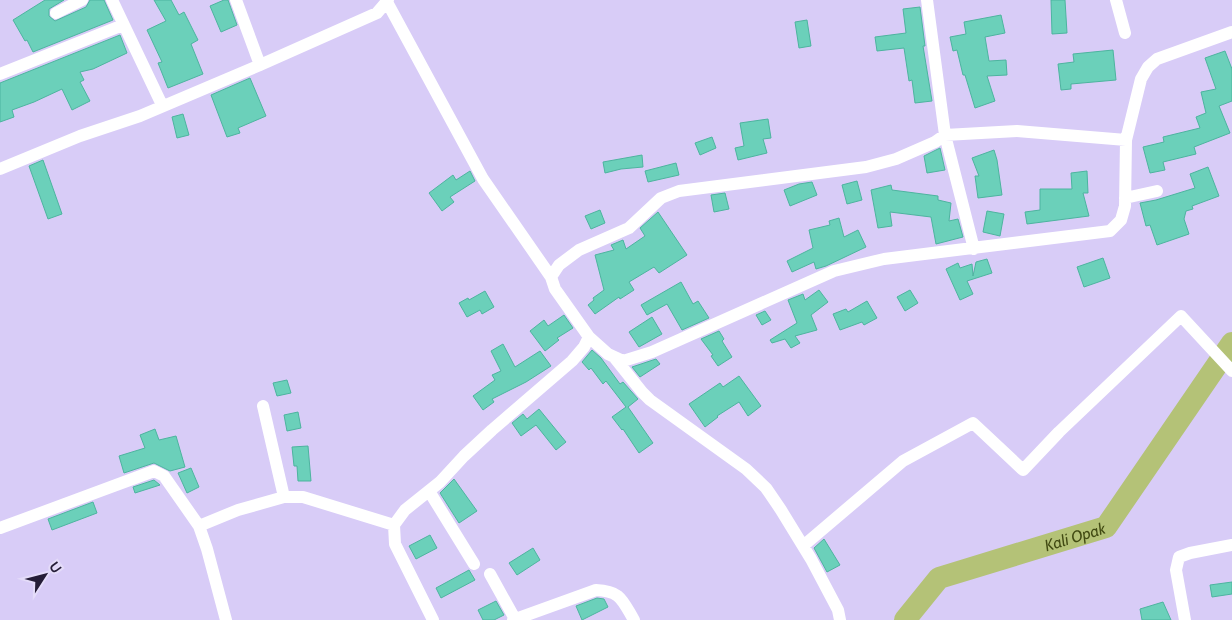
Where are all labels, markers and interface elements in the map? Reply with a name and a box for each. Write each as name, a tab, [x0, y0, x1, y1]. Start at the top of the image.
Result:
water label: Kali Opak	[1042, 518, 1109, 555]
north arrow	[20, 550, 70, 600]
text: U	[45, 558, 66, 577]

